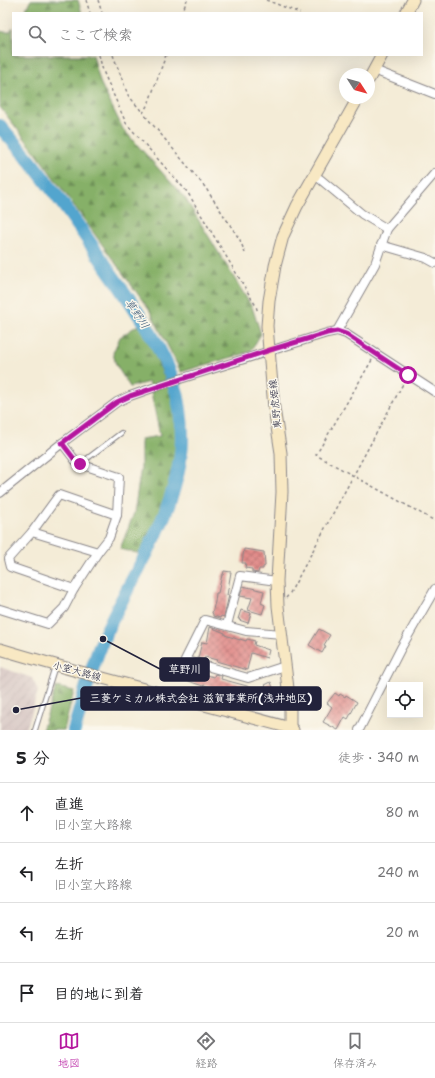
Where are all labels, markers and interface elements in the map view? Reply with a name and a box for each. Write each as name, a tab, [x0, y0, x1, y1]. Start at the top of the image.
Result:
search box	[12, 12, 423, 56]
icon: search	[26, 23, 48, 45]
text: ここで検索	[58, 25, 133, 45]
north arrow	[339, 68, 375, 104]
water label: 草野川	[122, 296, 152, 332]
route start	[399, 366, 417, 384]
street label: 東野虎姫線	[266, 378, 284, 430]
route end	[71, 455, 89, 473]
street label: 小室大路線	[51, 658, 103, 684]
callout: 草野川	[160, 658, 209, 681]
text: 草野川	[169, 662, 202, 677]
map controls	[387, 682, 423, 718]
button: locate	[387, 682, 423, 718]
callout: 三菱ケミカル株式会社 滋賀事業所(浅井地区)	[81, 687, 321, 710]
text: 三菱ケミカル株式会社 滋賀事業所(浅井地区)	[89, 691, 313, 706]
text: 5 分	[16, 747, 49, 769]
text: 徒歩 · 340 m	[338, 749, 419, 766]
text: 直進	[54, 794, 84, 814]
icon: ahead	[16, 802, 38, 824]
text: 80 m	[385, 804, 419, 821]
text: 旧小室大路線	[54, 816, 132, 833]
text: 左折	[54, 854, 84, 874]
icon: left	[16, 862, 38, 884]
text: 240 m	[377, 864, 419, 881]
text: 旧小室大路線	[54, 876, 132, 893]
icon: left	[16, 922, 38, 944]
text: 左折	[54, 924, 84, 944]
text: 20 m	[386, 924, 419, 941]
icon: arrive	[16, 982, 38, 1004]
text: 目的地に到着	[54, 984, 144, 1004]
tab: 地図	[58, 1030, 80, 1071]
tab: 経路	[195, 1030, 217, 1071]
tab: 保存済み	[333, 1030, 377, 1071]

